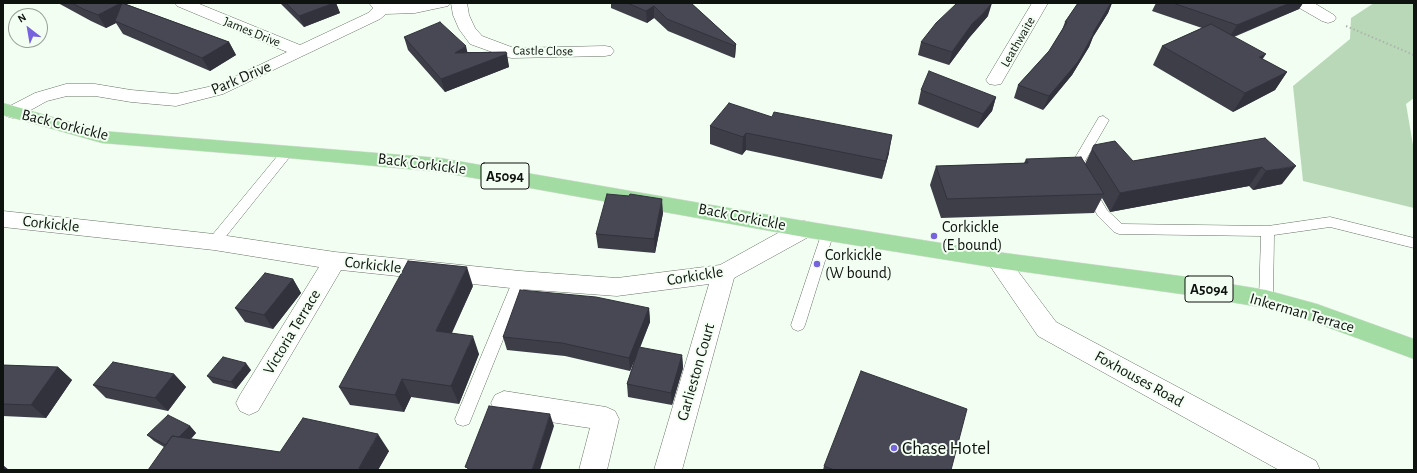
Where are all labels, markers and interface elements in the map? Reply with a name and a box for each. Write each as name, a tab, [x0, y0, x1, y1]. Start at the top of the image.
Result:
north arrow	[8, 8, 48, 48]
text: N	[16, 11, 28, 25]
street label: James Drive	[221, 14, 283, 50]
street label: Leathwaite	[997, 14, 1039, 70]
street label: Castle Close	[513, 43, 573, 59]
street label: Park Drive	[208, 57, 274, 99]
street label: Back Corkickle	[20, 105, 110, 145]
street label: Back Corkickle	[377, 149, 467, 179]
road number: A5094	[481, 163, 529, 189]
street label: Back Corkickle	[697, 199, 787, 235]
street label: Corkickle	[22, 211, 80, 237]
place label: Corkickle (E bound)	[942, 217, 1002, 255]
marker: Corkickle (E bound)	[929, 231, 939, 241]
place label: Corkickle (W bound)	[825, 245, 892, 283]
street label: Corkickle	[344, 252, 402, 278]
marker: Corkickle (W bound)	[812, 259, 822, 269]
street label: Corkickle	[665, 262, 725, 290]
road number: A5094	[1185, 276, 1233, 302]
street label: Victoria Terrace	[259, 286, 325, 378]
street label: Inkerman Terrace	[1247, 289, 1357, 337]
street label: Garlieston Court	[673, 321, 719, 423]
street label: Foxhouses Road	[1091, 347, 1187, 411]
place label: Chase Hotel	[902, 437, 991, 459]
marker: Chase Hotel	[889, 443, 899, 453]

